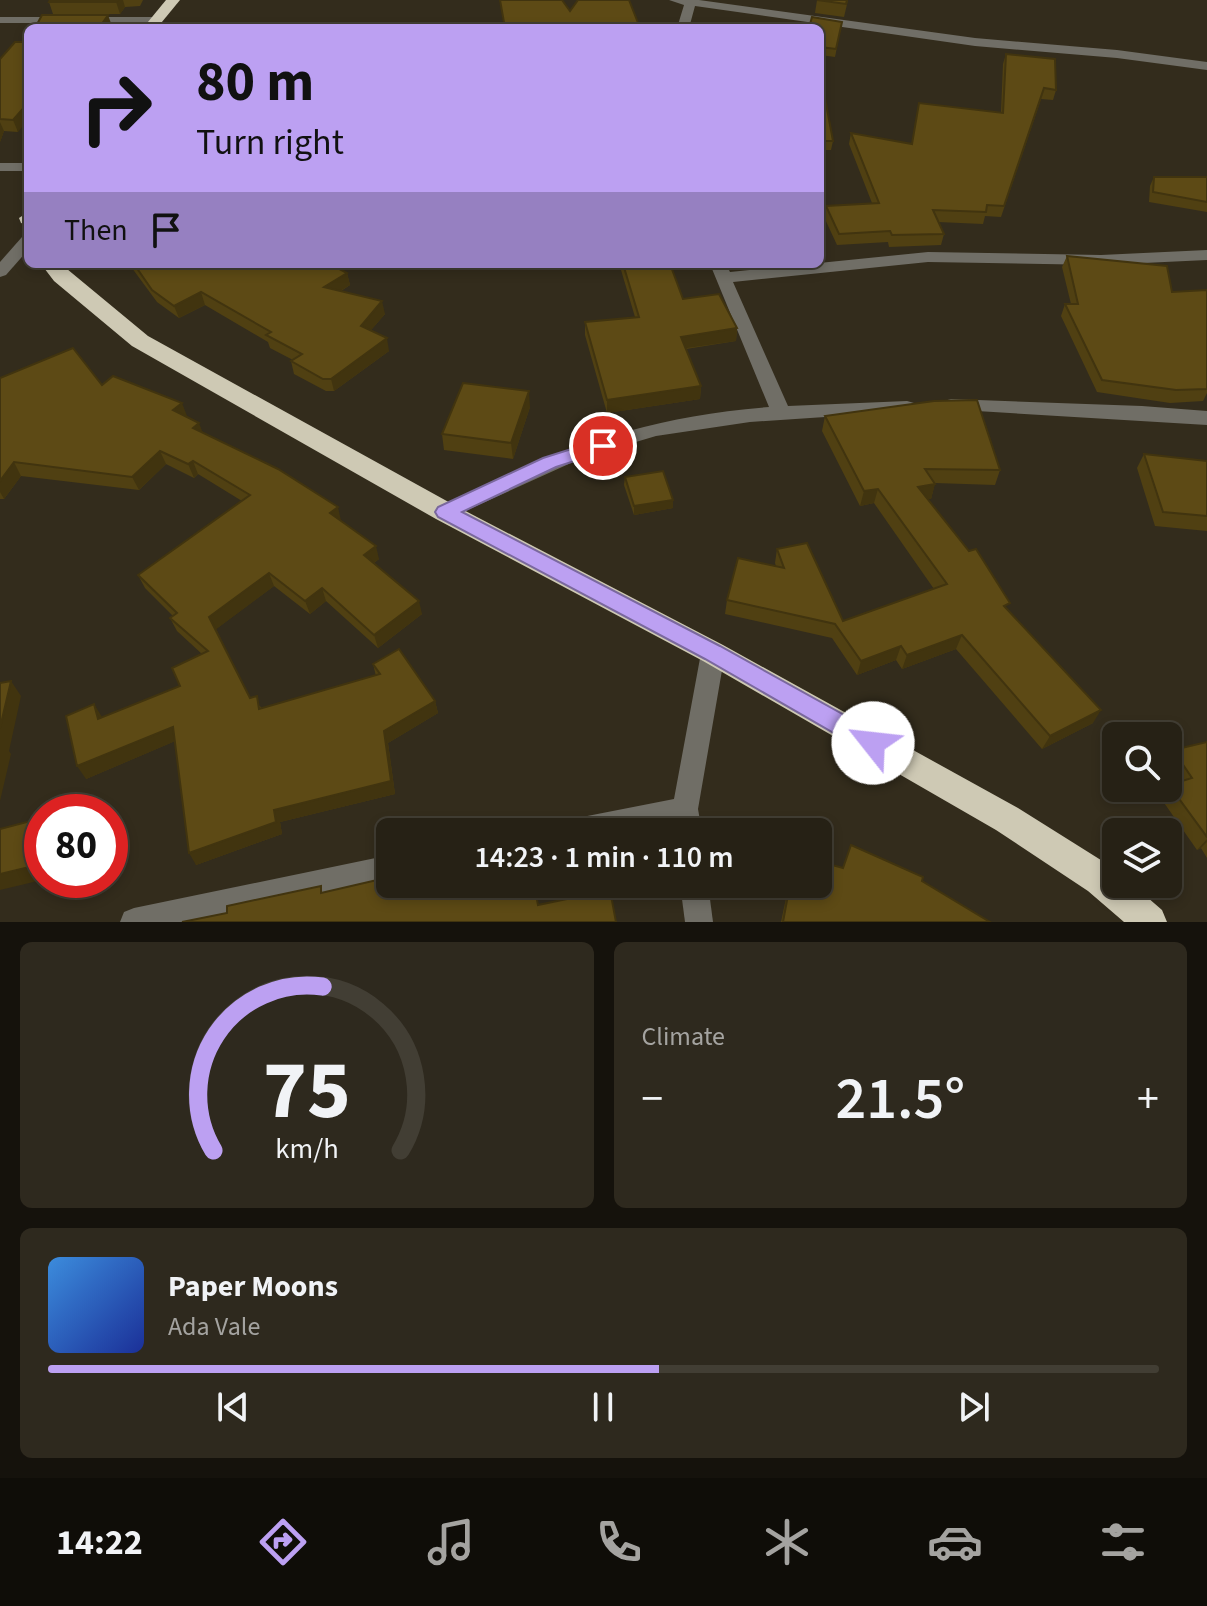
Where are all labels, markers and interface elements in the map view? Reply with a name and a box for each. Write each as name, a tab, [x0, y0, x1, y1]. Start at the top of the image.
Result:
text: 80 m	[196, 43, 314, 122]
icon: right	[64, 56, 168, 160]
text: Turn right	[196, 117, 344, 168]
icon: arrive	[144, 208, 188, 252]
text: Then	[64, 209, 128, 252]
pin	[569, 412, 637, 480]
icon: arrive	[581, 424, 625, 468]
position arrow	[831, 701, 915, 785]
map controls	[1102, 722, 1182, 898]
button: search	[1102, 722, 1182, 802]
speed limit sign: 80	[24, 794, 128, 898]
button: layers	[1102, 818, 1182, 898]
text: 14:23 · 1 min · 110 m	[474, 836, 734, 879]
text: Climate	[642, 1018, 725, 1055]
text: 75	[263, 1032, 351, 1150]
text: 21.5°	[835, 1057, 965, 1142]
text: −	[642, 1068, 663, 1131]
text: +	[1137, 1068, 1159, 1131]
text: km/h	[275, 1129, 338, 1169]
text: Paper Moons	[168, 1265, 338, 1308]
text: Ada Vale	[168, 1308, 260, 1345]
icon: previous	[211, 1385, 255, 1429]
icon: pause	[581, 1385, 625, 1429]
icon: next	[952, 1385, 996, 1429]
icon: directions	[255, 1514, 311, 1570]
icon: music	[423, 1514, 479, 1570]
icon: phone	[591, 1514, 647, 1570]
icon: climate	[759, 1514, 815, 1570]
icon: car	[927, 1514, 983, 1570]
icon: filters	[1095, 1514, 1151, 1570]
text: 14:22	[56, 1517, 143, 1568]

